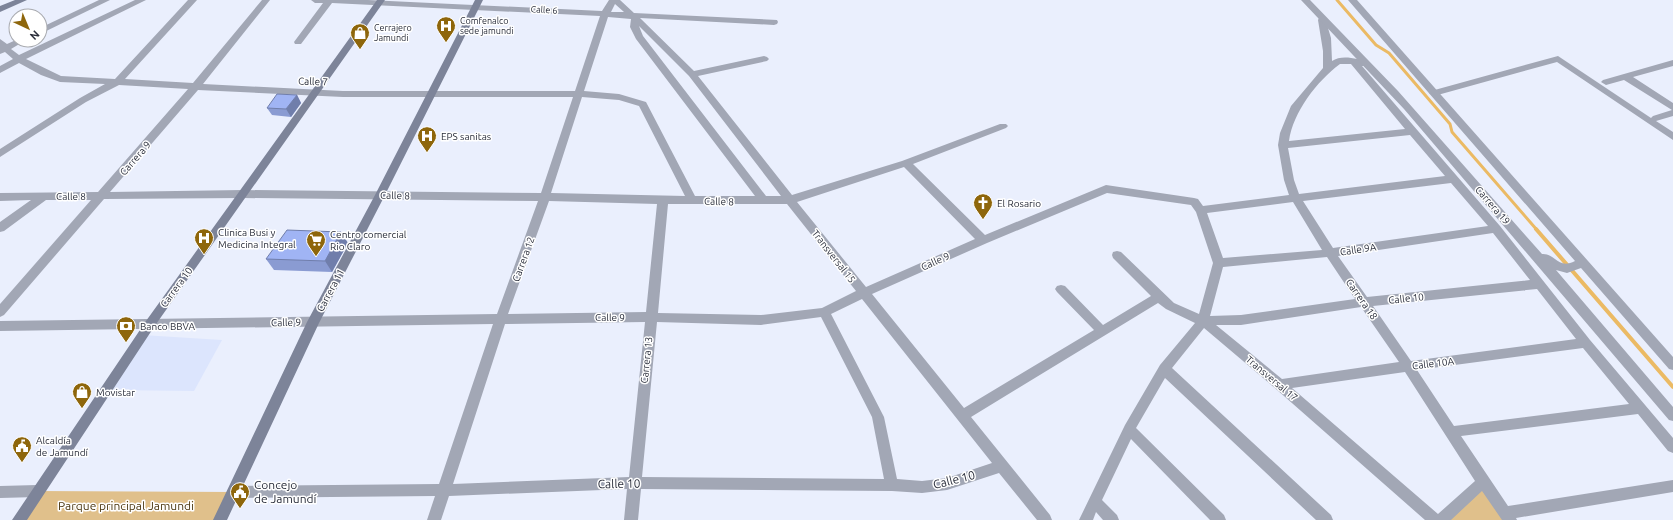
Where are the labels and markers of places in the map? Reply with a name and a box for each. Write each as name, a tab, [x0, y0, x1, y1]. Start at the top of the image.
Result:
hospital icon: Comfenalco sede jamundi	[435, 15, 457, 43]
place label: Comfenalco sede jamundi	[460, 16, 513, 36]
shop icon: Cerrajero Jamundi	[349, 22, 371, 50]
place label: Cerrajero Jamundi	[374, 23, 412, 43]
hospital icon: EPS sanitas	[416, 125, 438, 153]
place label: EPS sanitas	[441, 131, 491, 142]
church icon: El Rosario	[972, 192, 994, 220]
place label: El Rosario	[997, 198, 1041, 209]
hospital icon: Clinica Busi y Medicina Integral	[193, 227, 215, 255]
place label: Clinica Busi y Medicina Integral	[218, 227, 296, 250]
supermarket icon: Centro comercial Rio Claro	[305, 229, 327, 257]
place label: Centro comercial Rio Claro	[330, 229, 407, 252]
bank icon: Banco BBVA	[115, 315, 137, 343]
place label: Banco BBVA	[140, 321, 195, 332]
shop icon: Movistar	[71, 381, 93, 409]
place label: Movistar	[96, 387, 135, 398]
public building icon: Alcaldía de Jamundí	[11, 435, 33, 463]
place label: Alcaldía de Jamundí	[36, 435, 89, 458]
place label: Concejo de Jamundí	[254, 478, 318, 505]
public building icon: Concejo de Jamundí	[229, 481, 251, 509]

